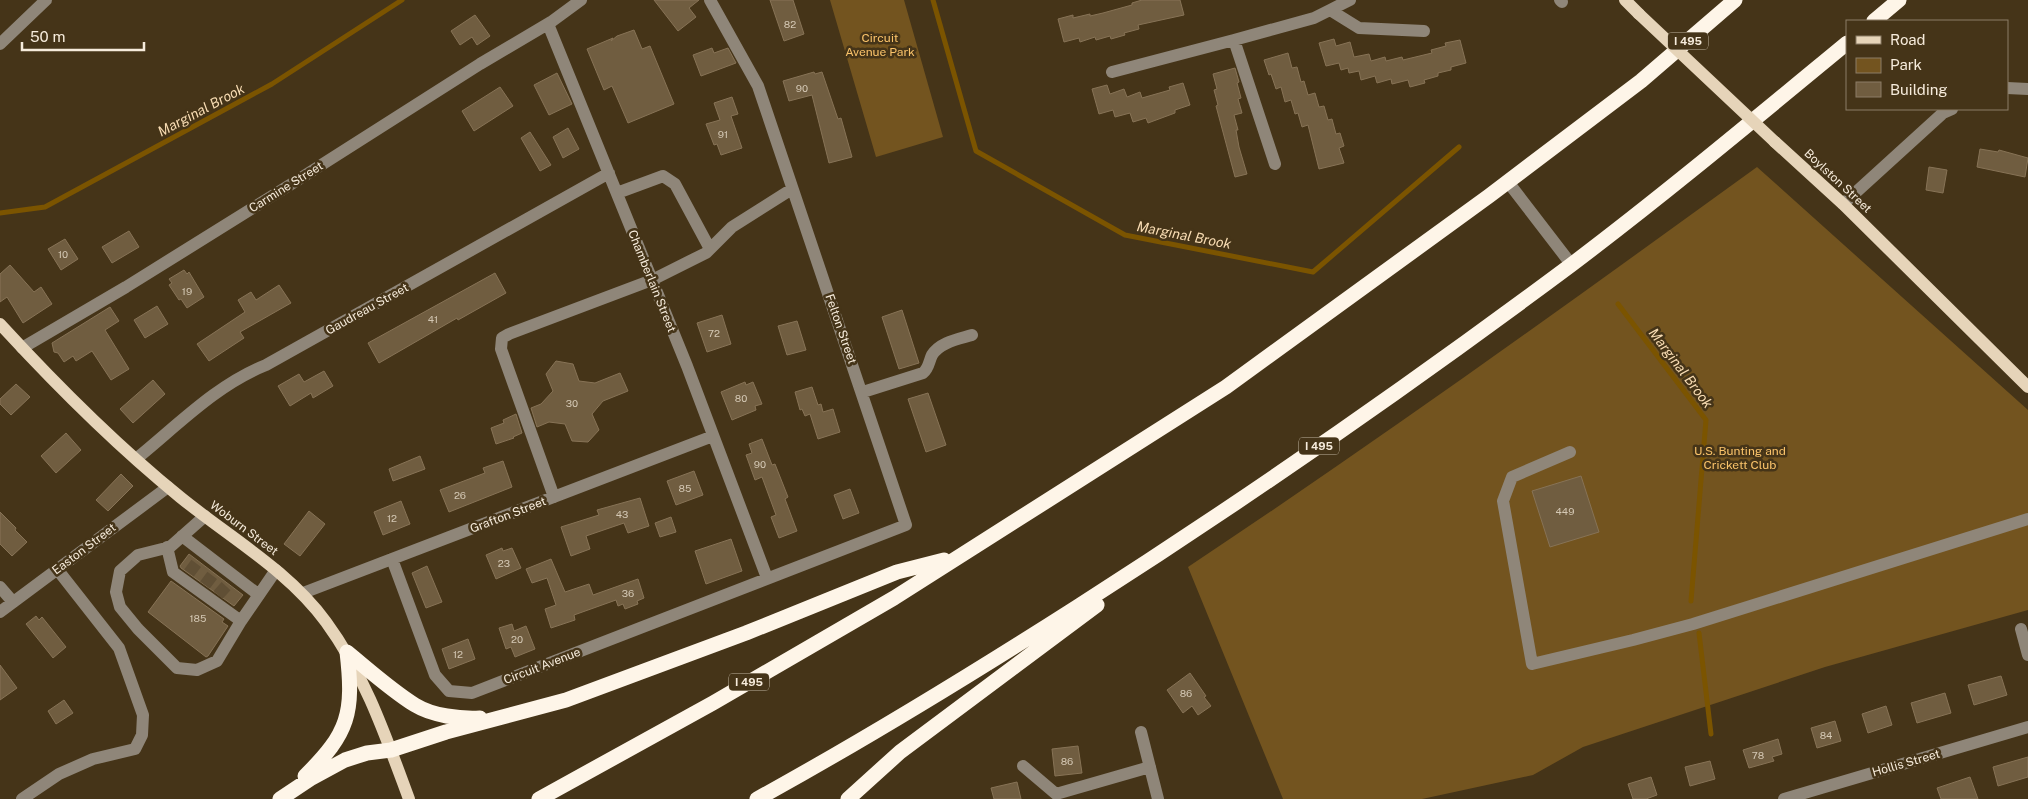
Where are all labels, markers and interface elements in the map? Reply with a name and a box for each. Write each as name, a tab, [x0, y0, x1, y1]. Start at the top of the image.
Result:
house number: 82	[784, 18, 796, 30]
scale bar	[22, 20, 145, 52]
legend	[1846, 20, 2008, 110]
text: 50 m	[30, 28, 65, 45]
park label: Circuit Avenue Park	[845, 31, 915, 59]
text: Road	[1890, 31, 1926, 48]
road number: I 495	[1668, 32, 1708, 49]
text: Park	[1890, 56, 1922, 73]
water label: Marginal Brook	[155, 80, 248, 140]
text: Building	[1890, 81, 1948, 98]
house number: 90	[796, 82, 808, 94]
house number: 91	[718, 128, 728, 140]
street label: Boylston Street	[1801, 146, 1875, 216]
street label: Carmine Street	[246, 158, 326, 215]
water label: Marginal Brook	[1135, 218, 1233, 252]
street label: Chamberlain Street	[625, 228, 679, 334]
house number: 10	[58, 248, 68, 260]
street label: Gaudreau Street	[323, 280, 411, 338]
house number: 19	[182, 285, 192, 297]
street label: Felton Street	[822, 292, 860, 366]
house number: 41	[428, 313, 438, 325]
water label: Marginal Brook	[1646, 325, 1717, 411]
house number: 72	[708, 327, 720, 339]
house number: 80	[735, 392, 747, 404]
house number: 30	[566, 397, 578, 409]
road number: I 495	[1299, 438, 1339, 454]
park label: U.S. Bunting and Crickett Club	[1694, 444, 1786, 472]
house number: 90	[754, 458, 766, 470]
house number: 85	[679, 482, 691, 494]
house number: 26	[454, 489, 466, 501]
street label: Grafton Street	[468, 494, 548, 536]
street label: Woburn Street	[207, 498, 281, 558]
house number: 449	[1556, 505, 1574, 517]
house number: 43	[616, 508, 628, 520]
house number: 12	[387, 512, 397, 524]
street label: Easton Street	[49, 520, 119, 577]
house number: 23	[498, 557, 510, 569]
house number: 36	[622, 587, 634, 599]
house number: 185	[190, 612, 206, 624]
house number: 20	[511, 633, 523, 645]
street label: Circuit Avenue	[502, 645, 583, 687]
house number: 12	[453, 648, 463, 660]
road number: I 495	[729, 674, 769, 690]
house number: 86	[1180, 687, 1192, 699]
house number: 84	[1820, 729, 1832, 741]
street label: Hollis Street	[1870, 747, 1942, 779]
house number: 78	[1752, 749, 1764, 761]
house number: 86	[1061, 755, 1073, 767]

